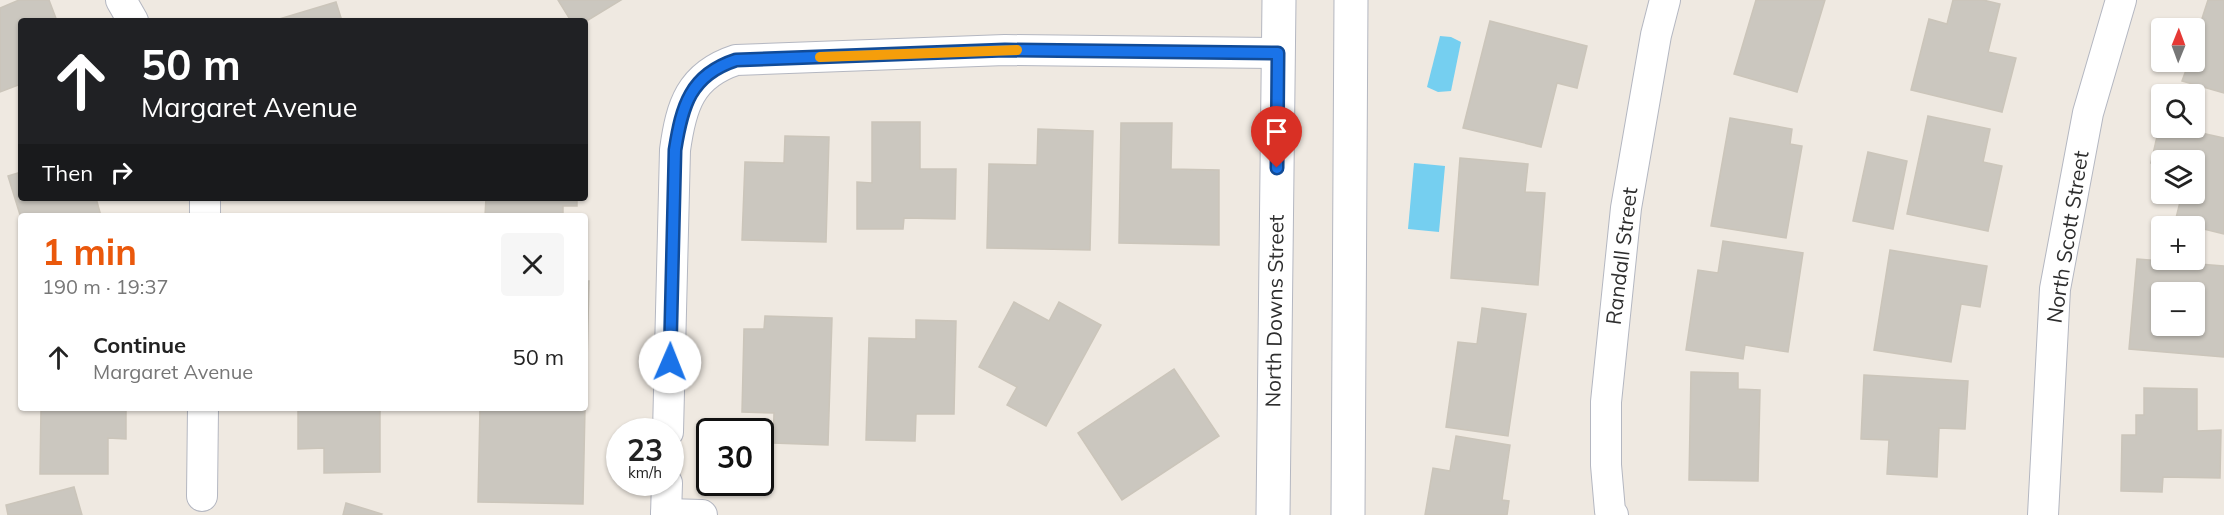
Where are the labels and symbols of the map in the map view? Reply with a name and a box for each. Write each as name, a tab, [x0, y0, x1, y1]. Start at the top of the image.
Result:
north arrow	[2151, 18, 2205, 72]
pin	[1251, 106, 1302, 168]
street label: North Scott Street	[2041, 149, 2093, 325]
street label: Randall Street	[1600, 186, 1642, 326]
street label: North Downs Street	[1259, 214, 1289, 408]
position arrow	[638, 330, 702, 394]
speed limit sign: 30	[696, 418, 774, 496]

